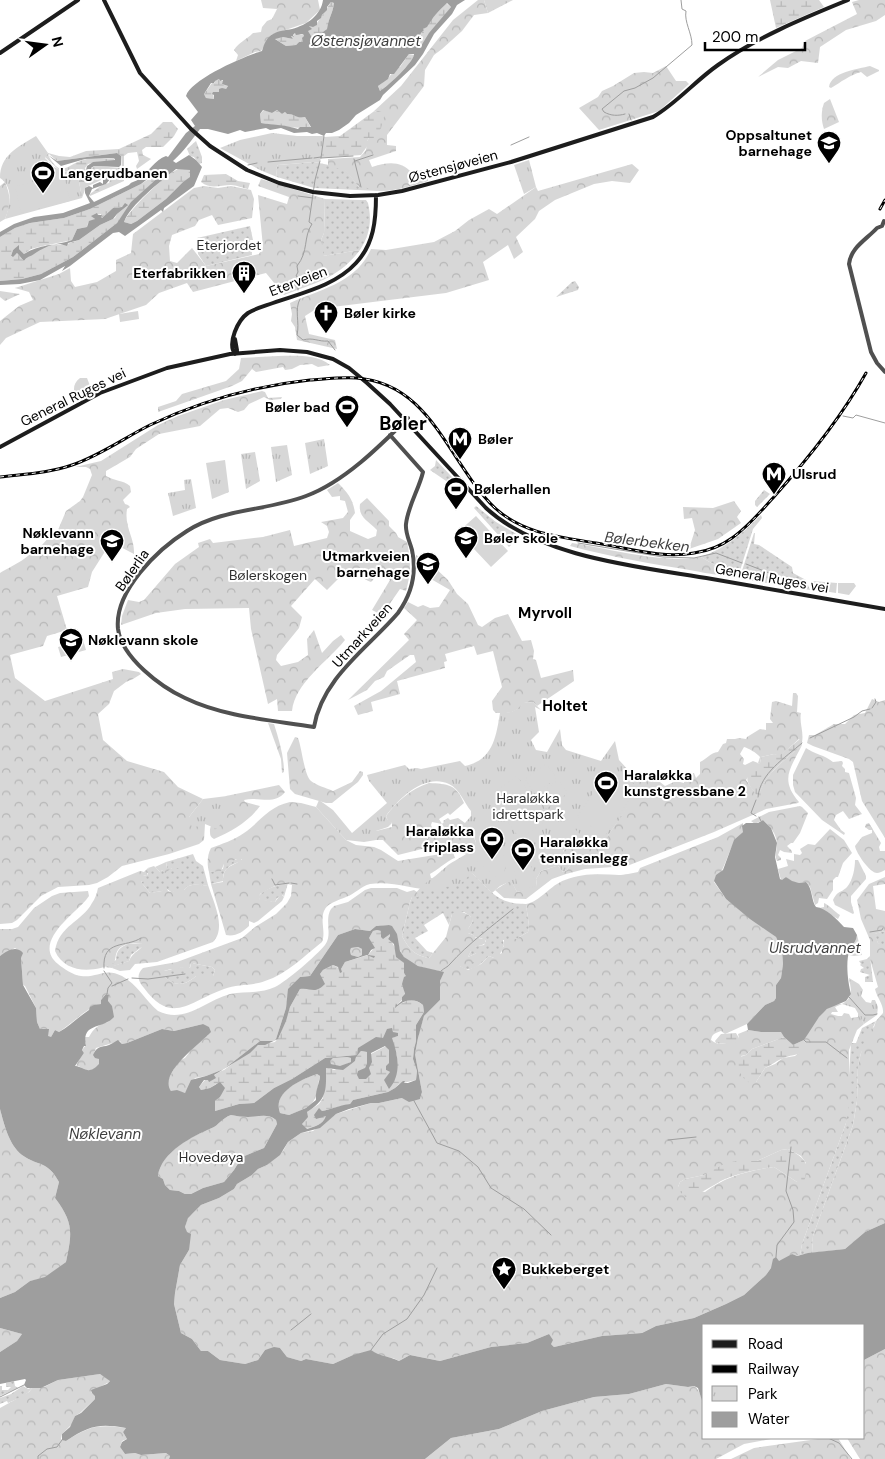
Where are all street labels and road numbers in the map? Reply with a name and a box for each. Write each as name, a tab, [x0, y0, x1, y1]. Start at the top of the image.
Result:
street label: Østensjøveien	[406, 145, 500, 187]
street label: Eterveien	[266, 262, 330, 300]
street label: General Ruges vei	[17, 364, 129, 430]
street label: Bølerlia	[111, 546, 153, 594]
street label: General Ruges vei	[714, 559, 830, 597]
street label: Utmarkveien	[328, 599, 396, 671]

